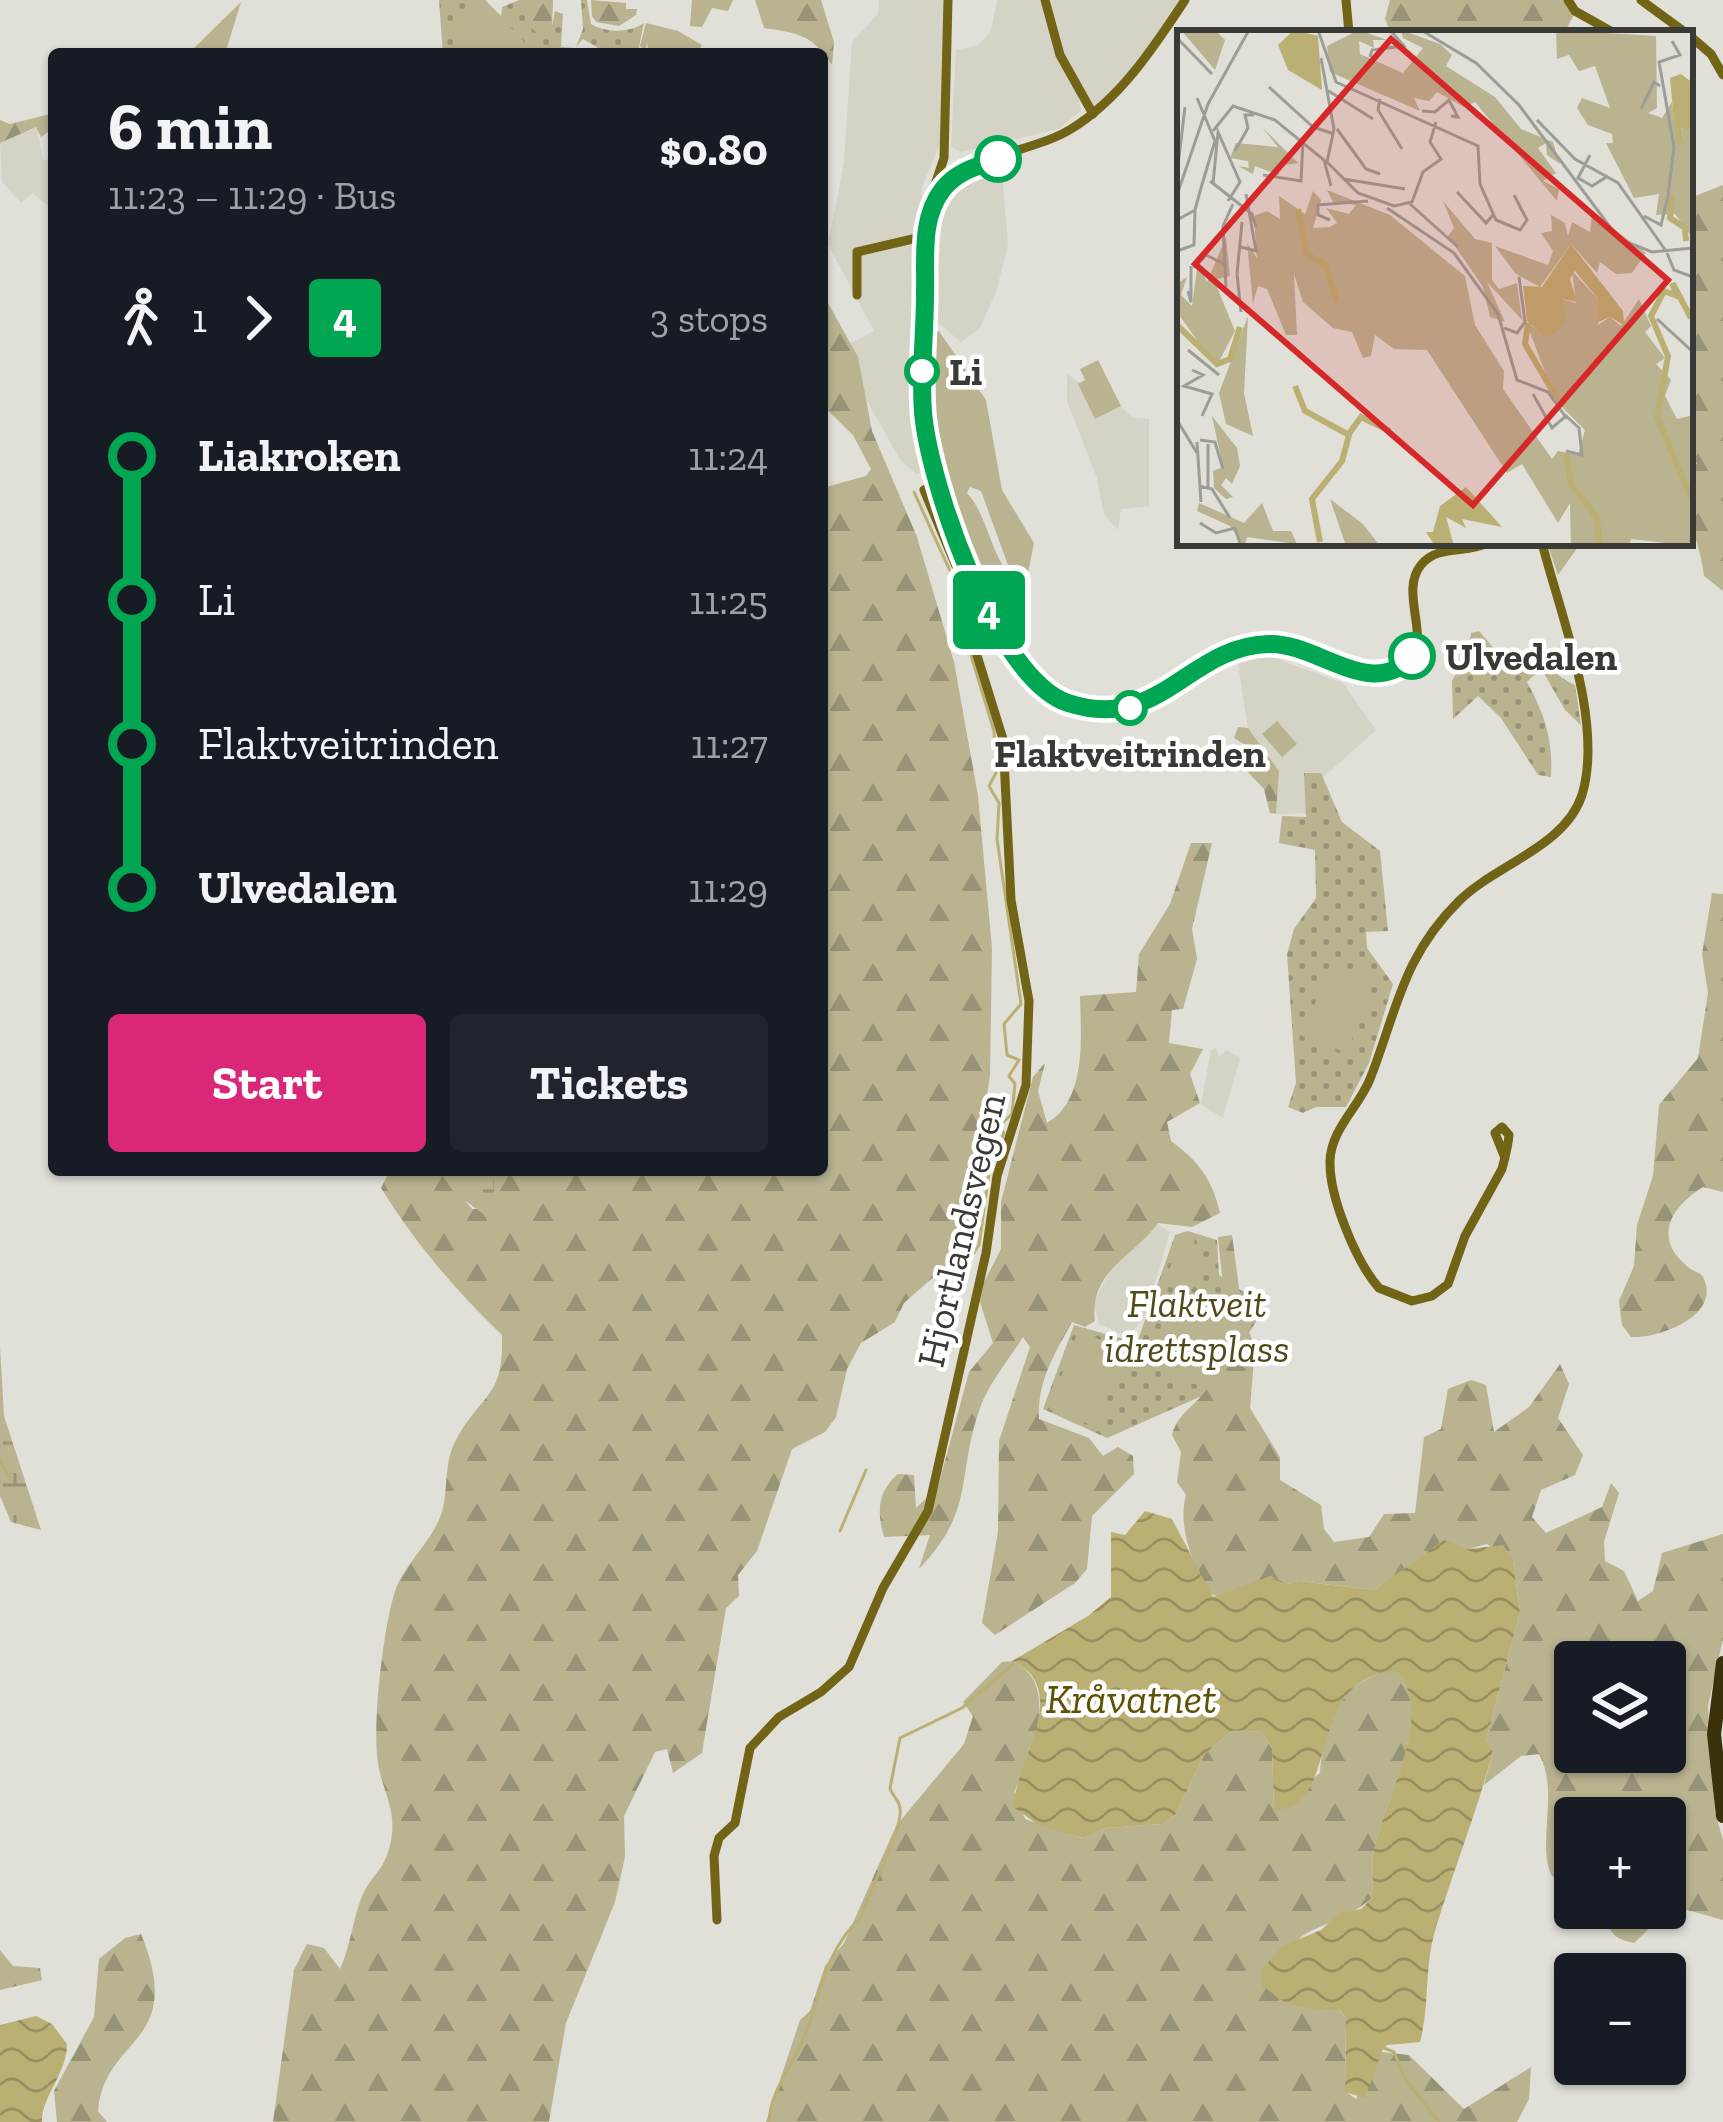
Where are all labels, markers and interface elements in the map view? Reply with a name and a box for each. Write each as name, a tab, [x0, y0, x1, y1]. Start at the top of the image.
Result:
inset map	[1177, 30, 1693, 546]
text: 6 min	[108, 87, 272, 166]
text: $0.80	[660, 123, 768, 177]
unlabelled marker	[976, 137, 1020, 181]
text: 11:23 – 11:29 · Bus	[108, 172, 396, 219]
icon: walk	[108, 285, 174, 351]
icon: forward	[225, 285, 291, 351]
text: 4	[333, 292, 357, 343]
text: 1	[192, 295, 207, 342]
text: 3 stops	[650, 295, 768, 342]
place label: Li	[949, 348, 982, 395]
marker: Li	[906, 355, 938, 387]
text: Liakroken	[198, 429, 401, 483]
text: 11:24	[688, 433, 768, 480]
line badge: 4	[950, 571, 1028, 649]
text: Li	[198, 573, 235, 627]
text: 11:25	[689, 577, 768, 624]
text: 4	[977, 584, 1001, 635]
place label: Ulvedalen	[1445, 633, 1617, 680]
marker: Ulvedalen	[1390, 634, 1434, 678]
marker: Flaktveitrinden	[1114, 692, 1146, 724]
text: Flaktveitrinden	[198, 717, 498, 771]
text: 11:27	[691, 721, 768, 768]
place label: Flaktveitrinden	[994, 730, 1266, 777]
text: Ulvedalen	[198, 861, 397, 915]
text: 11:29	[688, 865, 768, 912]
button: Start	[108, 1014, 426, 1152]
button: Tickets	[450, 1014, 768, 1152]
street label: Hjortlandsvegen	[907, 1089, 1015, 1371]
park label: Flaktveit idrettsplass	[1104, 1280, 1290, 1372]
map controls	[1554, 1641, 1686, 2085]
button: layers	[1554, 1641, 1686, 1773]
water label: Kråvatnet	[1045, 1673, 1217, 1724]
button: +	[1554, 1797, 1686, 1929]
button: −	[1554, 1953, 1686, 2085]

